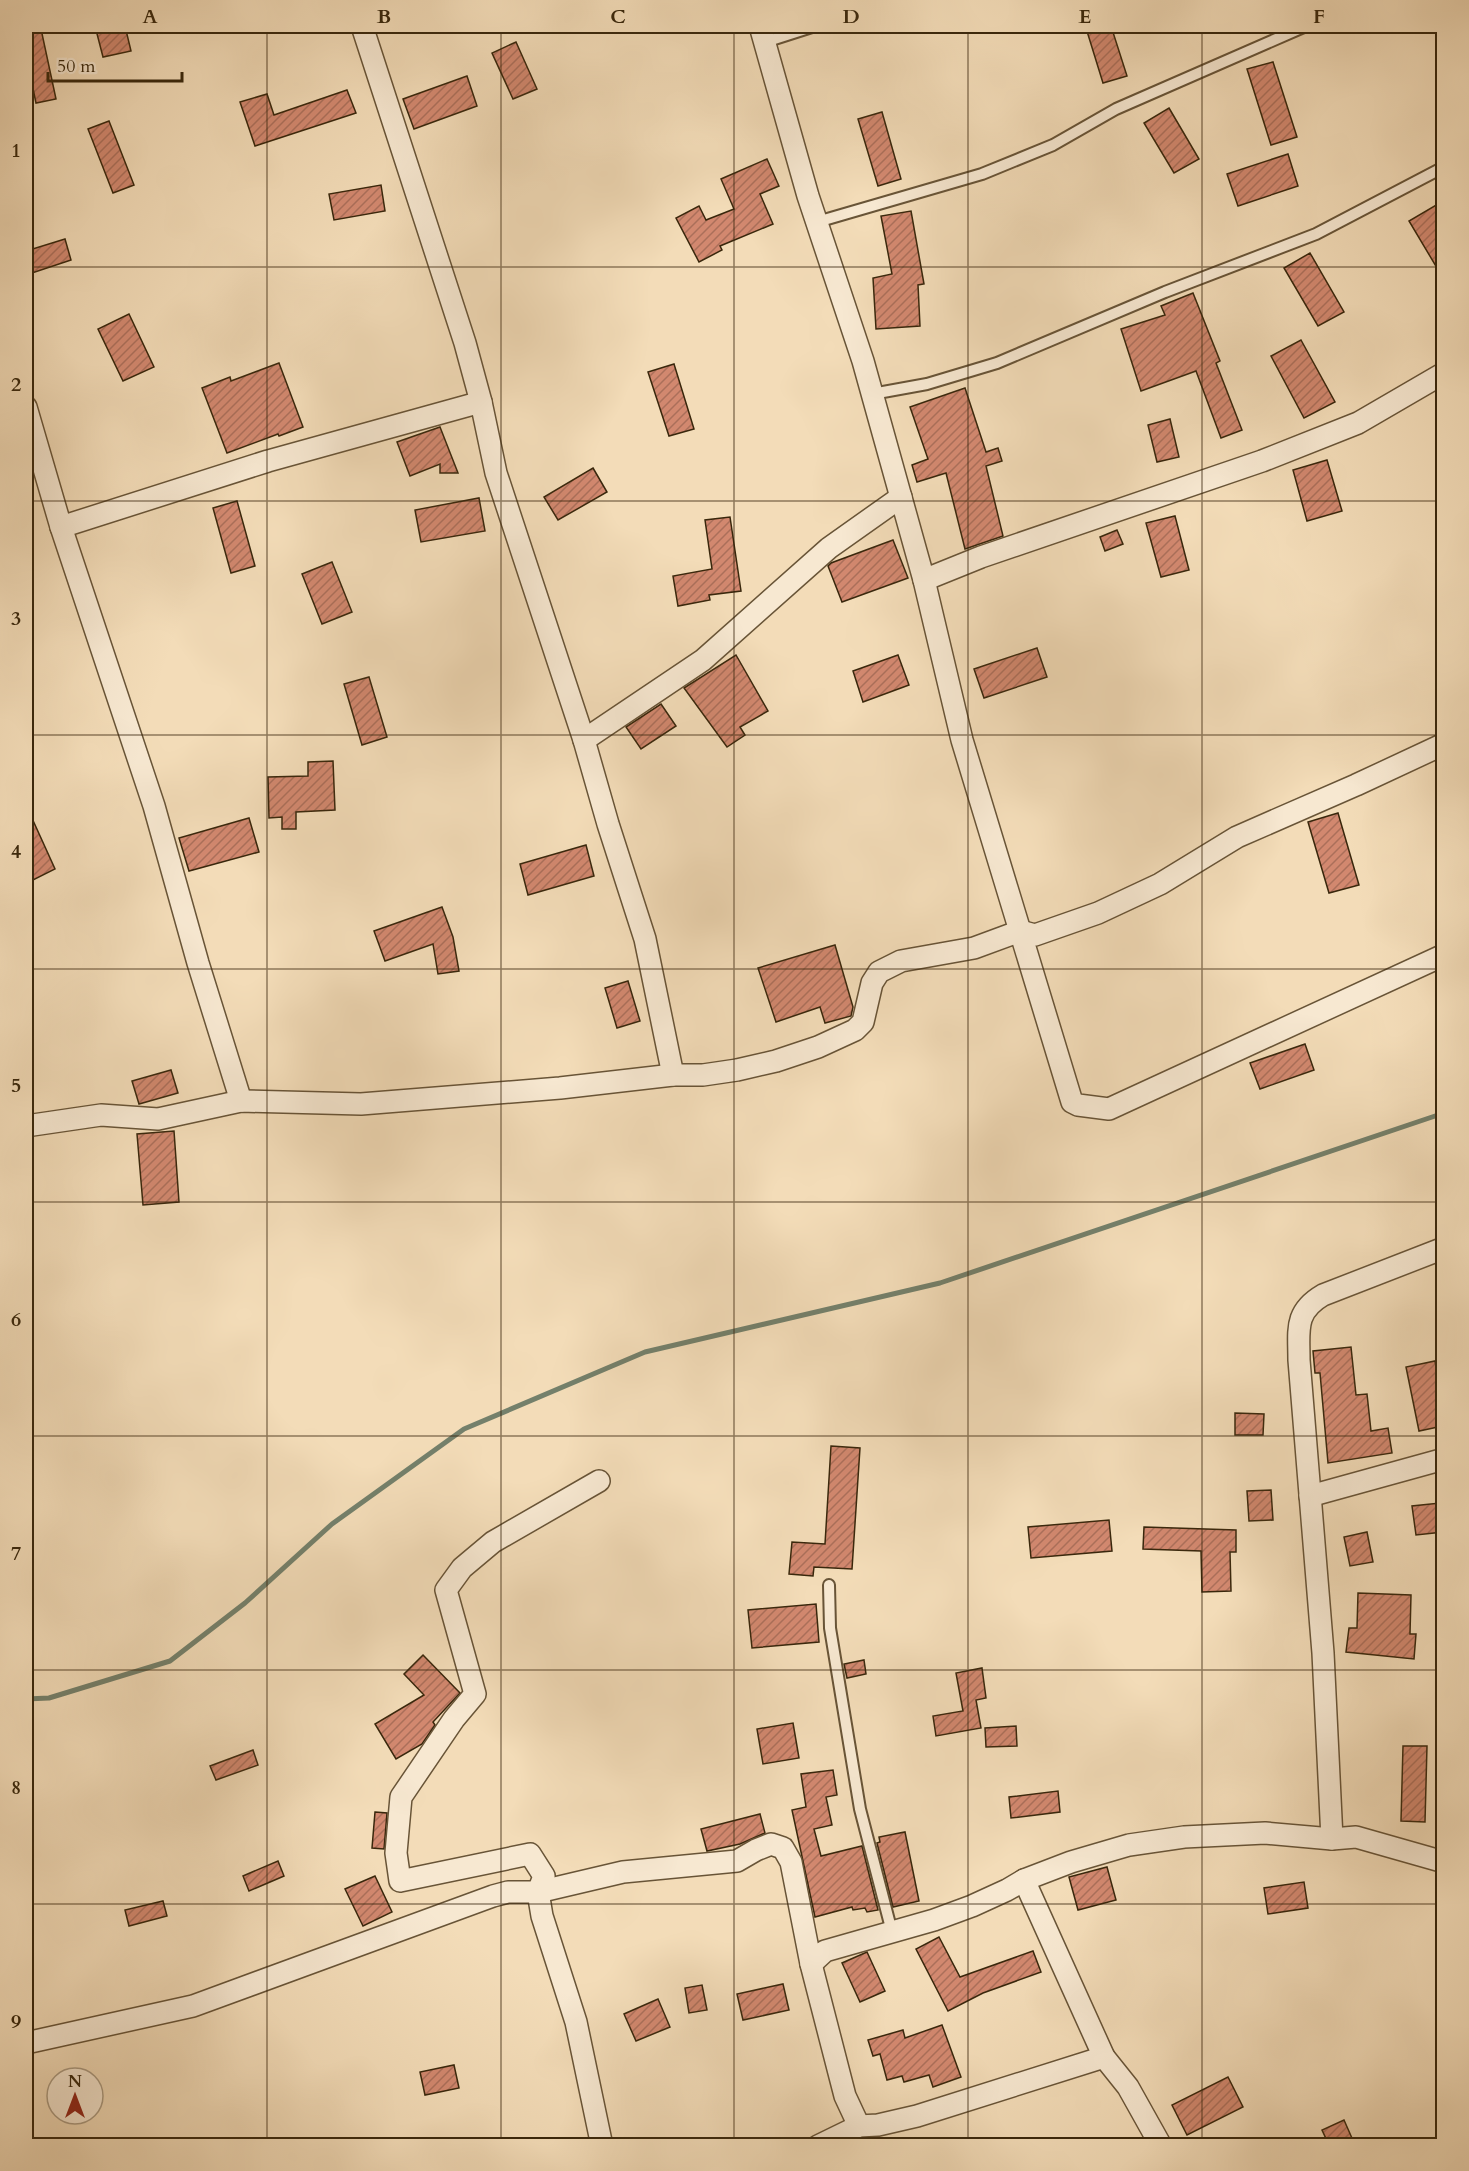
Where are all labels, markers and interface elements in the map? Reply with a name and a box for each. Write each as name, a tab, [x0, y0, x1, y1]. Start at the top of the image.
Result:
text: A	[142, 3, 158, 30]
text: B	[377, 3, 391, 30]
text: C	[610, 3, 626, 30]
text: D	[842, 3, 860, 30]
text: E	[1079, 3, 1091, 30]
text: F	[1313, 3, 1325, 30]
scale bar	[48, 45, 182, 83]
text: 50 m	[57, 54, 96, 79]
text: 1	[11, 137, 21, 164]
text: 2	[11, 371, 21, 398]
text: 3	[11, 605, 21, 632]
text: 4	[11, 838, 21, 865]
text: 5	[11, 1072, 21, 1099]
text: 6	[11, 1306, 21, 1333]
text: 7	[11, 1540, 21, 1567]
text: 8	[11, 1774, 21, 1801]
text: 9	[11, 2008, 21, 2035]
north arrow	[45, 2066, 105, 2126]
text: N	[68, 2071, 82, 2093]

